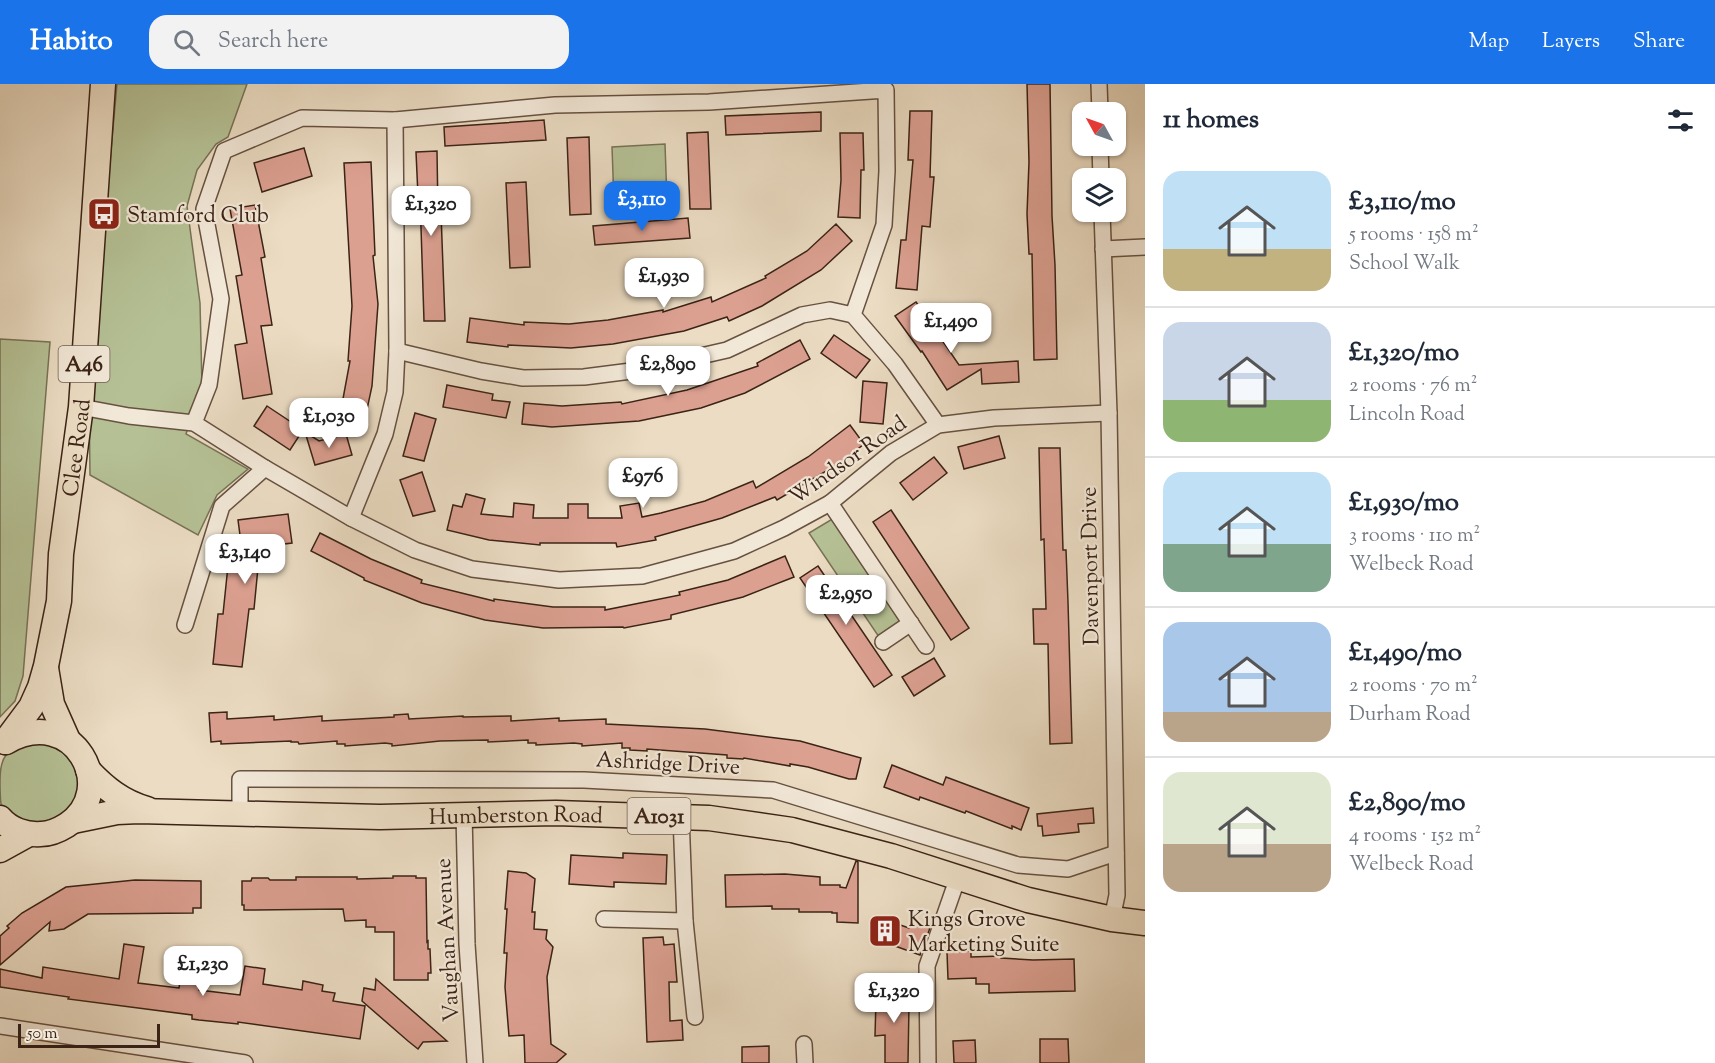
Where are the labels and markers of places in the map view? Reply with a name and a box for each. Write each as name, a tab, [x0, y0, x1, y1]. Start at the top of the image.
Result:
pin: £3,110	[593, 181, 691, 232]
pin: £1,320	[382, 186, 480, 237]
bus stop icon: Stamford Club	[86, 196, 122, 232]
place label: Stamford Club	[127, 201, 269, 233]
pin: £1,930	[615, 258, 713, 309]
pin: £1,490	[902, 303, 1000, 354]
pin: £2,890	[619, 346, 717, 397]
pin: £1,030	[280, 398, 378, 449]
pin: £976	[607, 458, 679, 509]
pin: £3,140	[196, 534, 294, 585]
pin: £2,950	[797, 575, 895, 626]
place label: Kings Grove Marketing Suite	[908, 905, 1060, 962]
building icon: Kings Grove Marketing Suite	[867, 913, 903, 949]
pin: £1,230	[154, 946, 252, 997]
pin: £1,320	[845, 973, 943, 1024]

